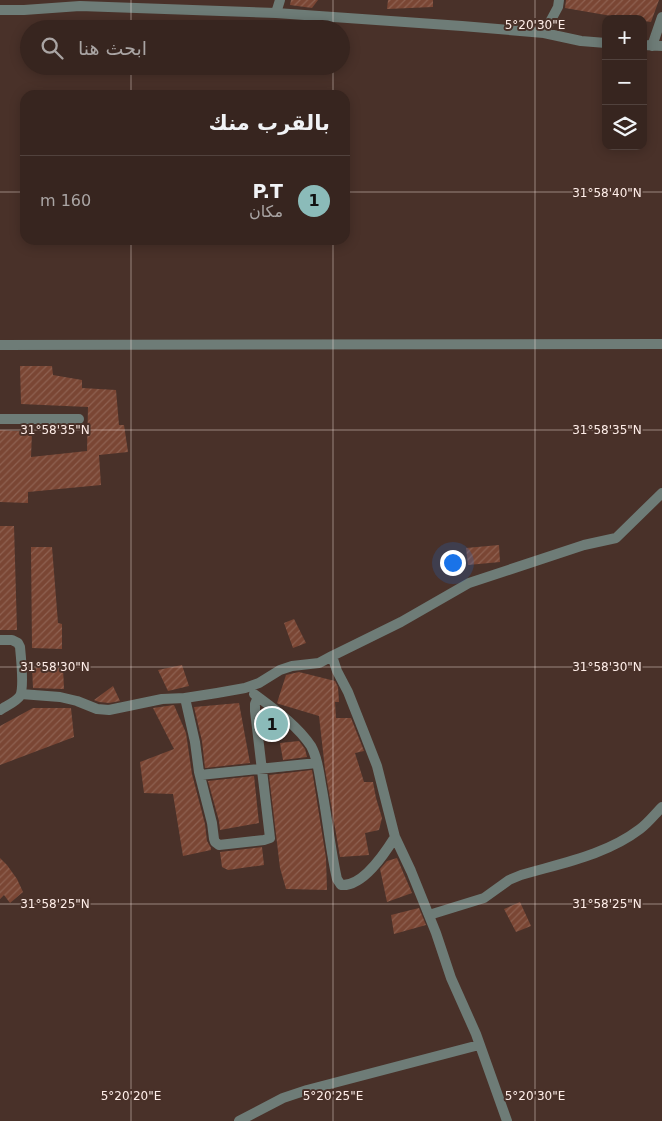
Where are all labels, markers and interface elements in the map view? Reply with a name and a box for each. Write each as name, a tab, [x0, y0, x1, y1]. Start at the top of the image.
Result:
map controls	[602, 15, 647, 150]
button: +	[602, 15, 647, 60]
text: 5°20'30"E	[505, 18, 565, 32]
search box	[20, 20, 350, 75]
icon: search	[38, 34, 66, 62]
text: ابحث هنا	[78, 37, 147, 59]
button: −	[602, 60, 647, 105]
button: layers	[602, 105, 647, 150]
text: بالقرب منك	[209, 111, 330, 135]
text: P.T	[252, 180, 283, 202]
text: 31°58'40"N	[572, 186, 642, 200]
text: 160 m	[40, 191, 91, 210]
text: 1	[308, 191, 320, 210]
text: مكان	[249, 202, 283, 221]
text: 31°58'35"N	[20, 423, 90, 437]
text: 31°58'35"N	[572, 423, 642, 437]
your location	[440, 550, 466, 576]
text: 31°58'30"N	[20, 660, 90, 674]
text: 31°58'30"N	[572, 660, 642, 674]
pin: 1	[256, 705, 288, 743]
text: 31°58'25"N	[20, 897, 90, 911]
text: 31°58'25"N	[572, 897, 642, 911]
text: 5°20'20"E	[101, 1089, 161, 1103]
text: 5°20'25"E	[303, 1089, 363, 1103]
text: 5°20'30"E	[505, 1089, 565, 1103]

